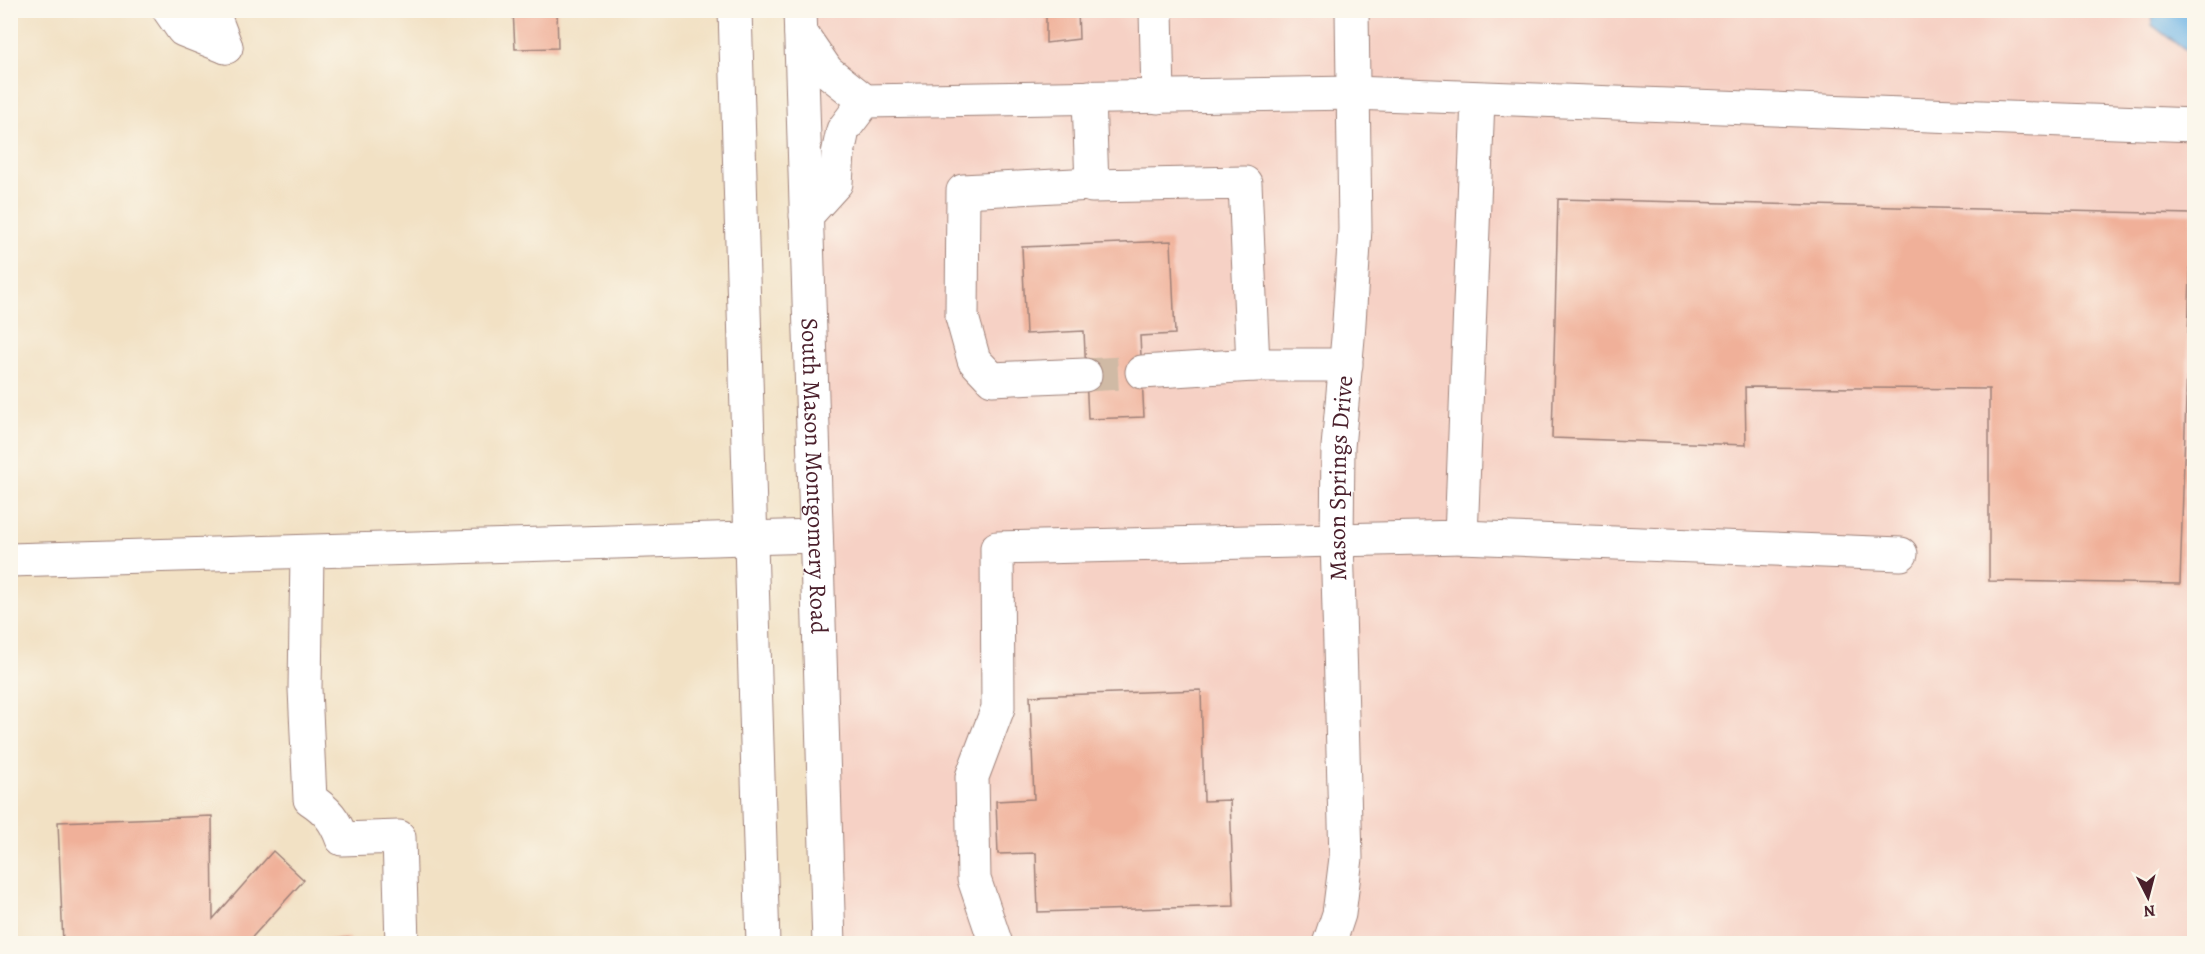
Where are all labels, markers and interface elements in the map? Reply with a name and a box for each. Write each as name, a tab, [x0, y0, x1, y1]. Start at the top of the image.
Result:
street label: South Mason Montgomery Road	[794, 317, 835, 634]
street label: Mason Springs Drive	[1321, 374, 1360, 581]
north arrow	[2118, 867, 2178, 927]
text: N	[2142, 899, 2156, 923]

